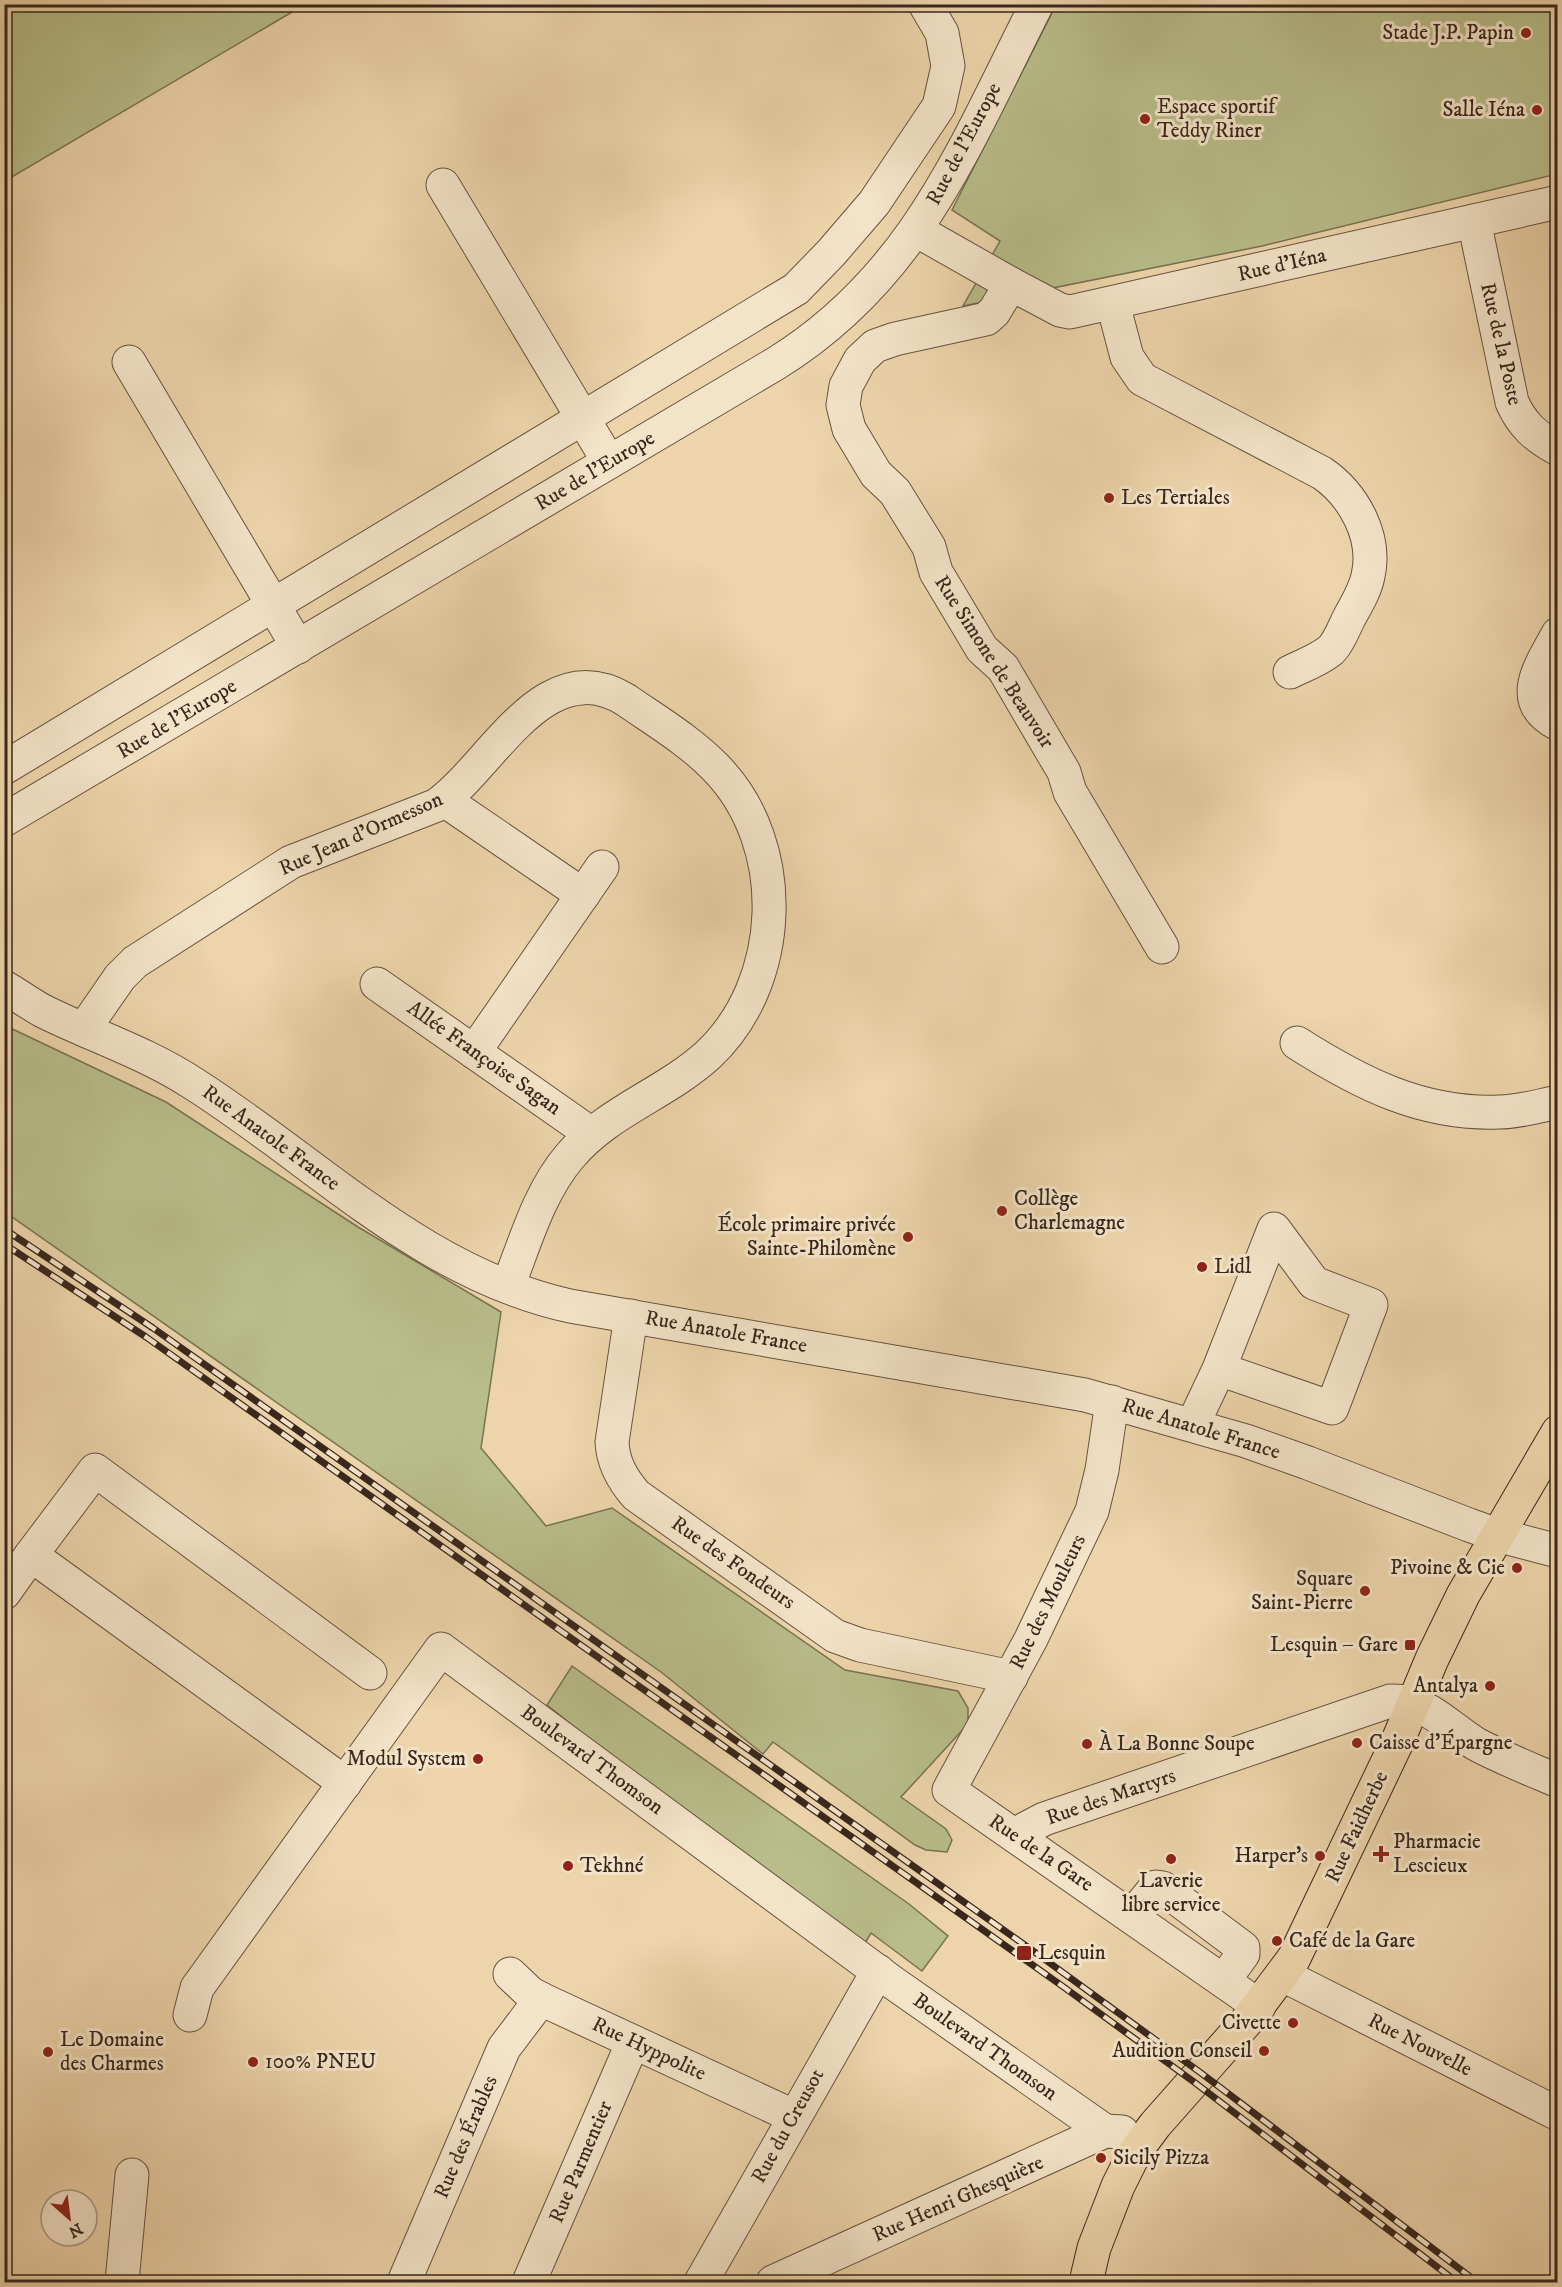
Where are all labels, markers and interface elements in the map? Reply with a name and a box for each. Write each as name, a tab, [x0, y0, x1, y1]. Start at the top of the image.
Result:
place label: Stade J.P. Papin	[1382, 20, 1514, 46]
marker: Stade J.P. Papin	[1519, 26, 1533, 40]
street label: Rue de l'Europe	[921, 78, 1007, 210]
place label: Espace sportif Teddy Riner	[1157, 94, 1278, 144]
place label: Salle Iéna	[1442, 97, 1525, 123]
marker: Salle Iéna	[1530, 103, 1544, 117]
marker: Espace sportif Teddy Riner	[1138, 112, 1152, 126]
street label: Rue d'Iéna	[1235, 242, 1329, 288]
street label: Rue de la Poste	[1474, 280, 1528, 408]
street label: Rue de l'Europe	[530, 425, 660, 517]
place label: Les Tertiales	[1121, 485, 1230, 511]
marker: Les Tertiales	[1102, 491, 1116, 505]
street label: Rue Simone de Beauvoir	[928, 571, 1060, 754]
street label: Rue de l'Europe	[112, 673, 242, 765]
street label: Rue Jean d'Ormesson	[275, 786, 447, 882]
street label: Allée Françoise Sagan	[402, 995, 566, 1121]
street label: Rue Anatole France	[197, 1079, 345, 1197]
place label: Collège Charlemagne	[1014, 1186, 1125, 1236]
marker: Collège Charlemagne	[995, 1204, 1009, 1218]
place label: École primaire privée Sainte-Philomène	[717, 1211, 896, 1262]
marker: École primaire privée Sainte-Philomène	[901, 1230, 915, 1244]
place label: Lidl	[1214, 1254, 1252, 1280]
marker: Lidl	[1195, 1260, 1209, 1274]
street label: Rue Anatole France	[643, 1305, 809, 1359]
street label: Rue Anatole France	[1119, 1393, 1284, 1466]
street label: Rue des Fondeurs	[666, 1511, 800, 1615]
street label: Rue des Mouleurs	[1004, 1530, 1092, 1674]
place label: Pivoine & Cie	[1390, 1555, 1505, 1581]
marker: Pivoine & Cie	[1510, 1561, 1524, 1575]
place label: Square Saint-Pierre	[1251, 1566, 1353, 1616]
marker: Square Saint-Pierre	[1358, 1584, 1372, 1598]
place label: Lesquin – Gare	[1270, 1632, 1398, 1658]
marker: Lesquin – Gare	[1403, 1638, 1417, 1652]
place label: Antalya	[1413, 1673, 1478, 1699]
marker: Antalya	[1483, 1679, 1497, 1693]
street label: Boulevard Thomson	[515, 1699, 669, 1821]
place label: À La Bonne Soupe	[1099, 1729, 1255, 1757]
place label: Caisse d'Épargne	[1369, 1729, 1513, 1756]
marker: Caisse d'Épargne	[1350, 1736, 1364, 1750]
marker: À La Bonne Soupe	[1080, 1737, 1094, 1751]
place label: Modul System	[346, 1746, 466, 1772]
marker: Modul System	[471, 1752, 485, 1766]
street label: Rue des Martyrs	[1043, 1763, 1179, 1831]
street label: Rue Faidherbe	[1320, 1767, 1394, 1887]
street label: Rue de la Gare	[984, 1808, 1099, 1898]
place label: Pharmacie Lescieux	[1393, 1829, 1481, 1879]
place label: Harper's	[1234, 1843, 1308, 1869]
marker: Pharmacie Lescieux	[1374, 1847, 1388, 1861]
marker: Harper's	[1313, 1849, 1327, 1863]
marker: Laverie libre service	[1164, 1852, 1178, 1866]
place label: Tekhné	[580, 1853, 644, 1879]
marker: Tekhné	[561, 1859, 575, 1873]
place label: Laverie libre service	[1122, 1868, 1221, 1918]
place label: Café de la Gare	[1289, 1928, 1416, 1954]
marker: Café de la Gare	[1270, 1934, 1284, 1948]
place label: Lesquin	[1038, 1940, 1106, 1966]
marker: Lesquin	[1015, 1944, 1033, 1962]
street label: Boulevard Thomson	[908, 1987, 1062, 2107]
street label: Rue Nouvelle	[1363, 2008, 1477, 2083]
place label: Civette	[1222, 2010, 1281, 2036]
street label: Rue Hyppolite	[588, 2011, 710, 2087]
marker: Civette	[1286, 2016, 1300, 2030]
place label: Le Domaine des Charmes	[60, 2027, 164, 2077]
place label: Audition Conseil	[1112, 2038, 1253, 2064]
marker: Audition Conseil	[1257, 2044, 1271, 2058]
marker: Le Domaine des Charmes	[41, 2045, 55, 2059]
place label: 100% PNEU	[265, 2049, 376, 2075]
marker: 100% PNEU	[246, 2055, 260, 2069]
street label: Rue du Creusot	[746, 2064, 830, 2188]
street label: Rue des Érables	[427, 2071, 504, 2203]
street label: Rue Parmentier	[544, 2097, 618, 2227]
place label: Sicily Pizza	[1113, 2145, 1209, 2171]
street label: Rue Henri Ghesquière	[868, 2149, 1048, 2248]
marker: Sicily Pizza	[1094, 2151, 1108, 2165]
north arrow	[39, 2188, 99, 2248]
text: N	[65, 2218, 86, 2242]

